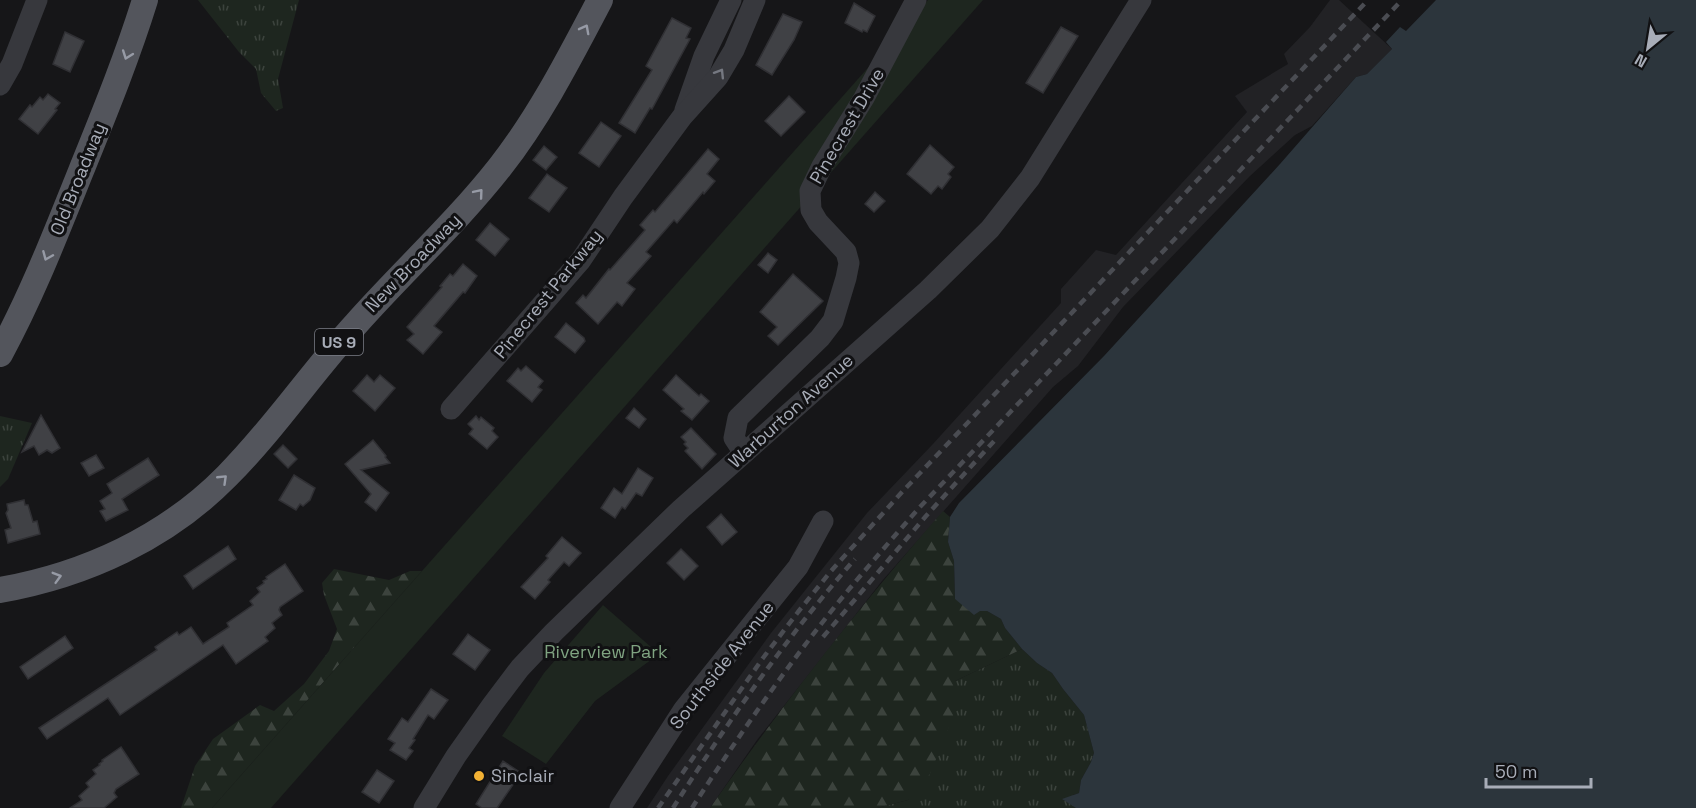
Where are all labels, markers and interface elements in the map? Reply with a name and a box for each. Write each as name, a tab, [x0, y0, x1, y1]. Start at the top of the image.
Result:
north arrow	[1618, 18, 1678, 78]
one-way arrow	[577, 25, 589, 36]
text: N	[1631, 49, 1651, 72]
one-way arrow	[121, 50, 134, 60]
street label: Pinecrest Drive	[804, 64, 889, 188]
one-way arrow	[713, 69, 725, 79]
street label: Old Broadway	[45, 119, 111, 238]
one-way arrow	[471, 189, 482, 200]
street label: New Broadway	[360, 209, 465, 317]
street label: Pinecrest Parkway	[488, 224, 607, 363]
one-way arrow	[42, 250, 54, 261]
road number: US 9	[315, 329, 363, 355]
street label: Warburton Avenue	[723, 348, 858, 473]
one-way arrow	[216, 476, 227, 487]
one-way arrow	[51, 572, 62, 584]
street label: Southside Avenue	[664, 596, 779, 733]
park label: Riverview Park	[544, 640, 668, 663]
scale bar	[1486, 751, 1591, 789]
text: 50 m	[1495, 760, 1537, 783]
place label: Sinclair	[491, 764, 554, 787]
marker: Sinclair	[472, 769, 486, 783]

